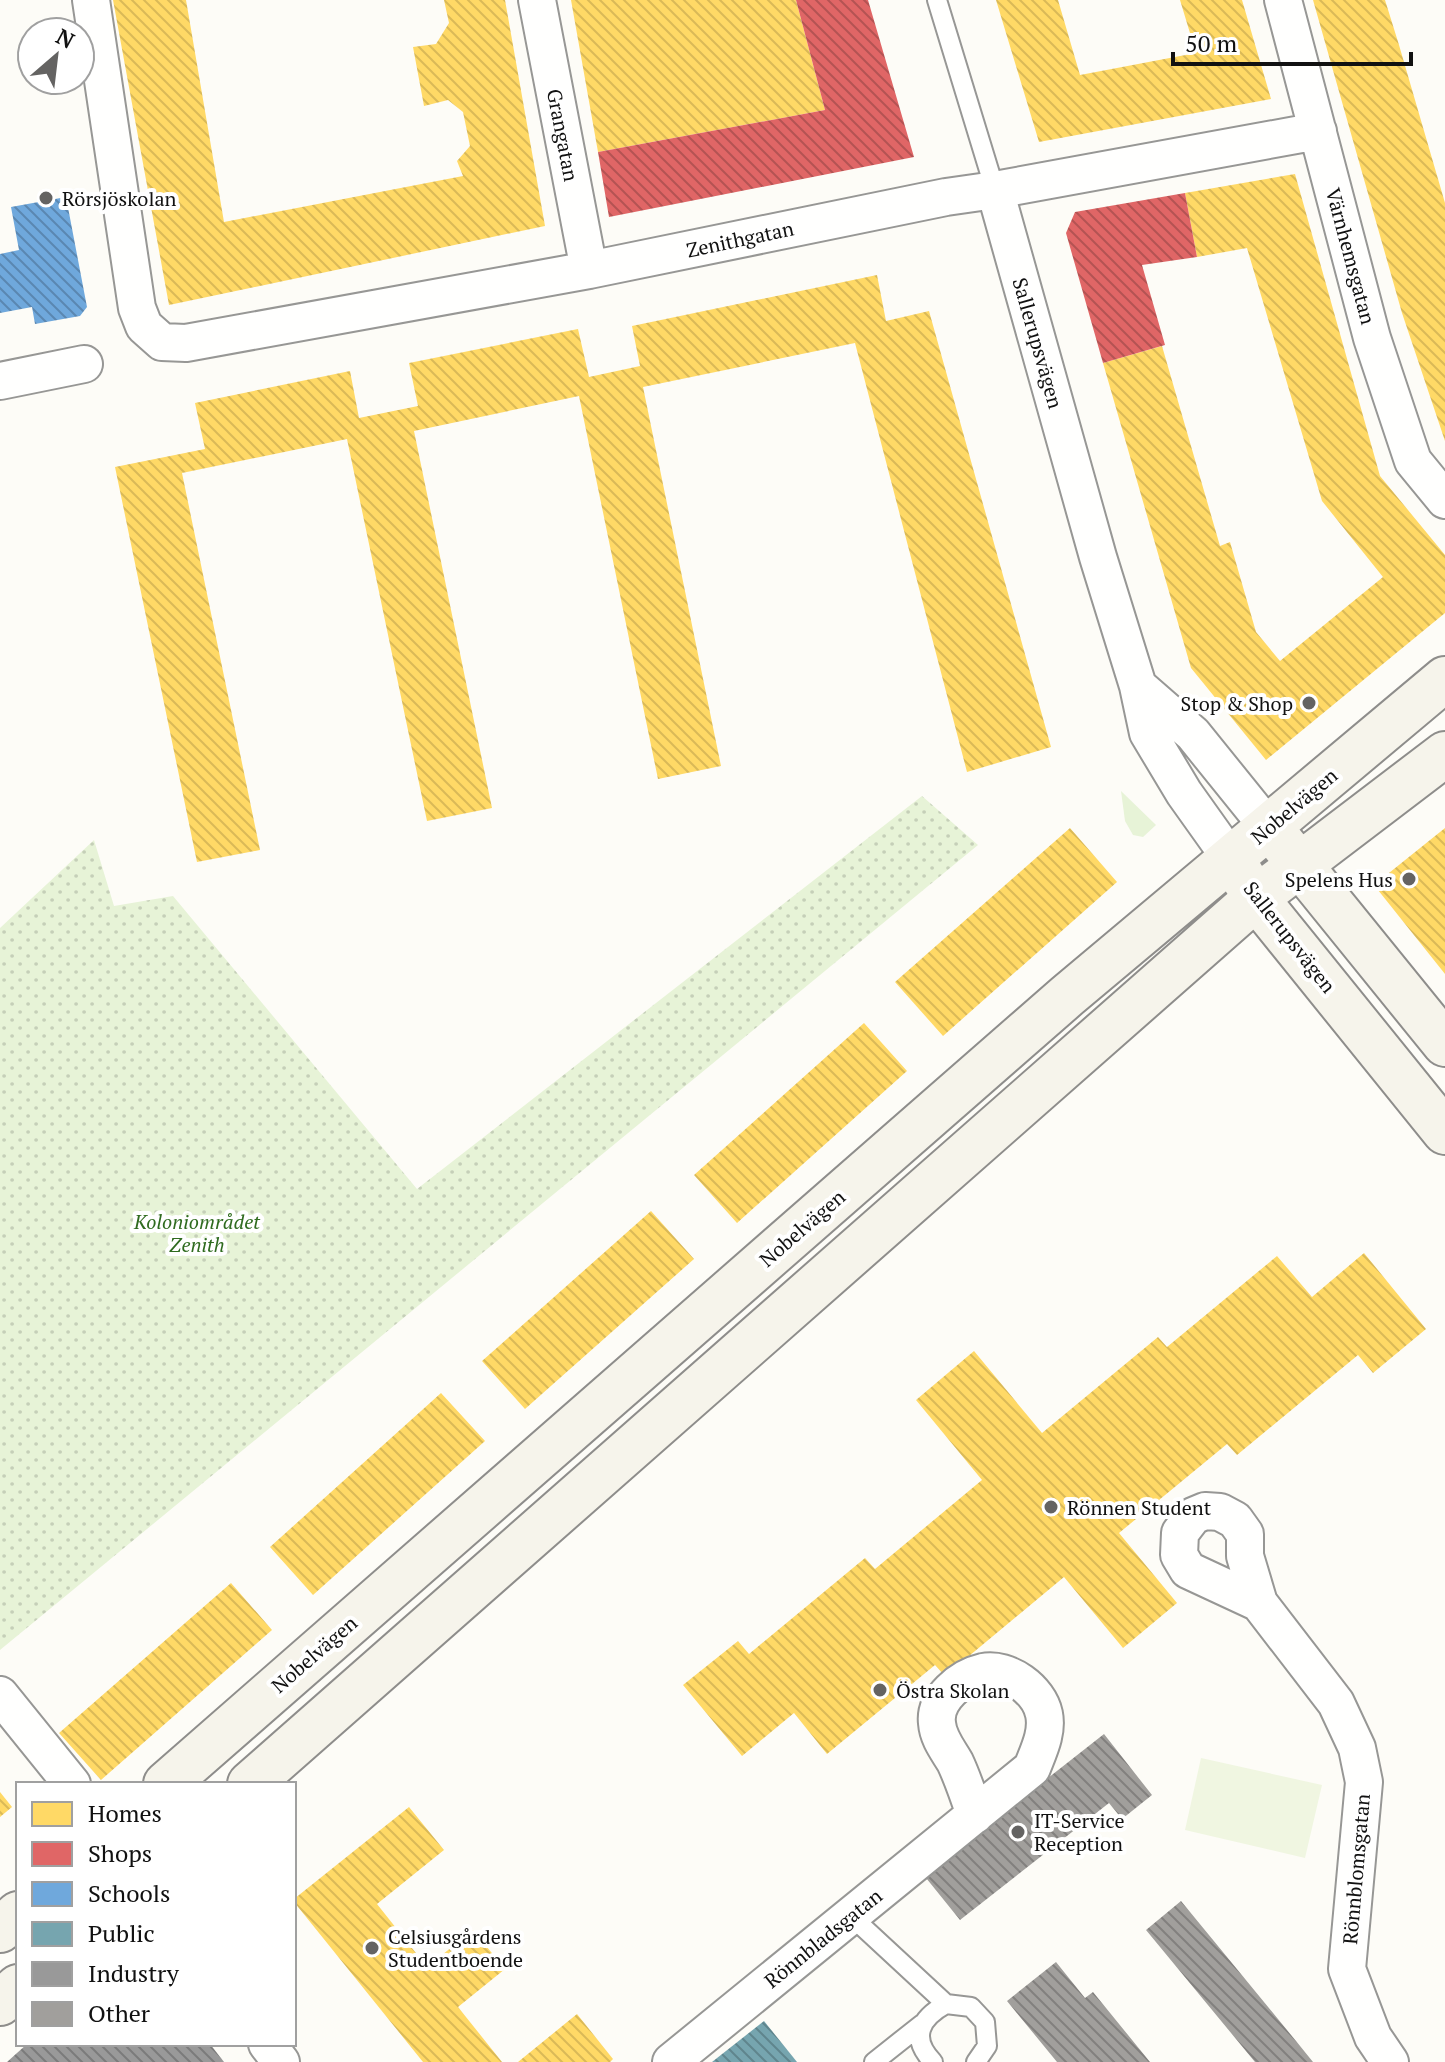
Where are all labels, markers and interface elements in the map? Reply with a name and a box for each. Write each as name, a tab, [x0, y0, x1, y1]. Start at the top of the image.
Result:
north arrow	[16, 16, 96, 96]
scale bar	[1173, 16, 1411, 66]
text: N	[51, 21, 80, 55]
text: 50 m	[1185, 27, 1237, 59]
street label: Grangatan	[541, 87, 585, 184]
place label: Rörsjöskolan	[62, 185, 176, 212]
street label: Värnhemsgatan	[1320, 185, 1382, 327]
marker: Rörsjöskolan	[37, 189, 55, 207]
street label: Zenithgatan	[684, 214, 796, 264]
street label: Sallerupsvägen	[1006, 275, 1070, 412]
place label: Stop & Shop	[1181, 690, 1293, 717]
marker: Stop & Shop	[1300, 694, 1318, 712]
street label: Nobelvägen	[1245, 762, 1343, 850]
place label: Spelens Hus	[1285, 866, 1393, 893]
marker: Spelens Hus	[1400, 870, 1418, 888]
street label: Sallerupsvägen	[1238, 876, 1342, 998]
street label: Nobelvägen	[753, 1183, 851, 1273]
park label: Koloniområdet Zenith	[133, 1208, 261, 1258]
place label: Rönnen Student	[1067, 1494, 1212, 1521]
marker: Rönnen Student	[1042, 1498, 1060, 1516]
street label: Nobelvägen	[265, 1609, 363, 1699]
place label: Östra Skolan	[896, 1677, 1009, 1704]
marker: Östra Skolan	[871, 1681, 889, 1699]
legend	[16, 1782, 296, 2046]
street label: Rönnblomsgatan	[1336, 1792, 1376, 1945]
text: Homes	[88, 1797, 162, 1829]
place label: IT-Service Reception	[1034, 1807, 1125, 1857]
marker: IT-Service Reception	[1009, 1823, 1027, 1841]
text: Shops	[88, 1837, 152, 1869]
text: Schools	[88, 1877, 170, 1909]
street label: Rönnbladsgatan	[759, 1882, 888, 1994]
text: Public	[88, 1917, 155, 1949]
place label: Celsiusgårdens Studentboende	[388, 1923, 523, 1973]
marker: Celsiusgårdens Studentboende	[363, 1939, 381, 1957]
text: Industry	[88, 1957, 180, 1989]
text: Other	[88, 1997, 151, 2029]

